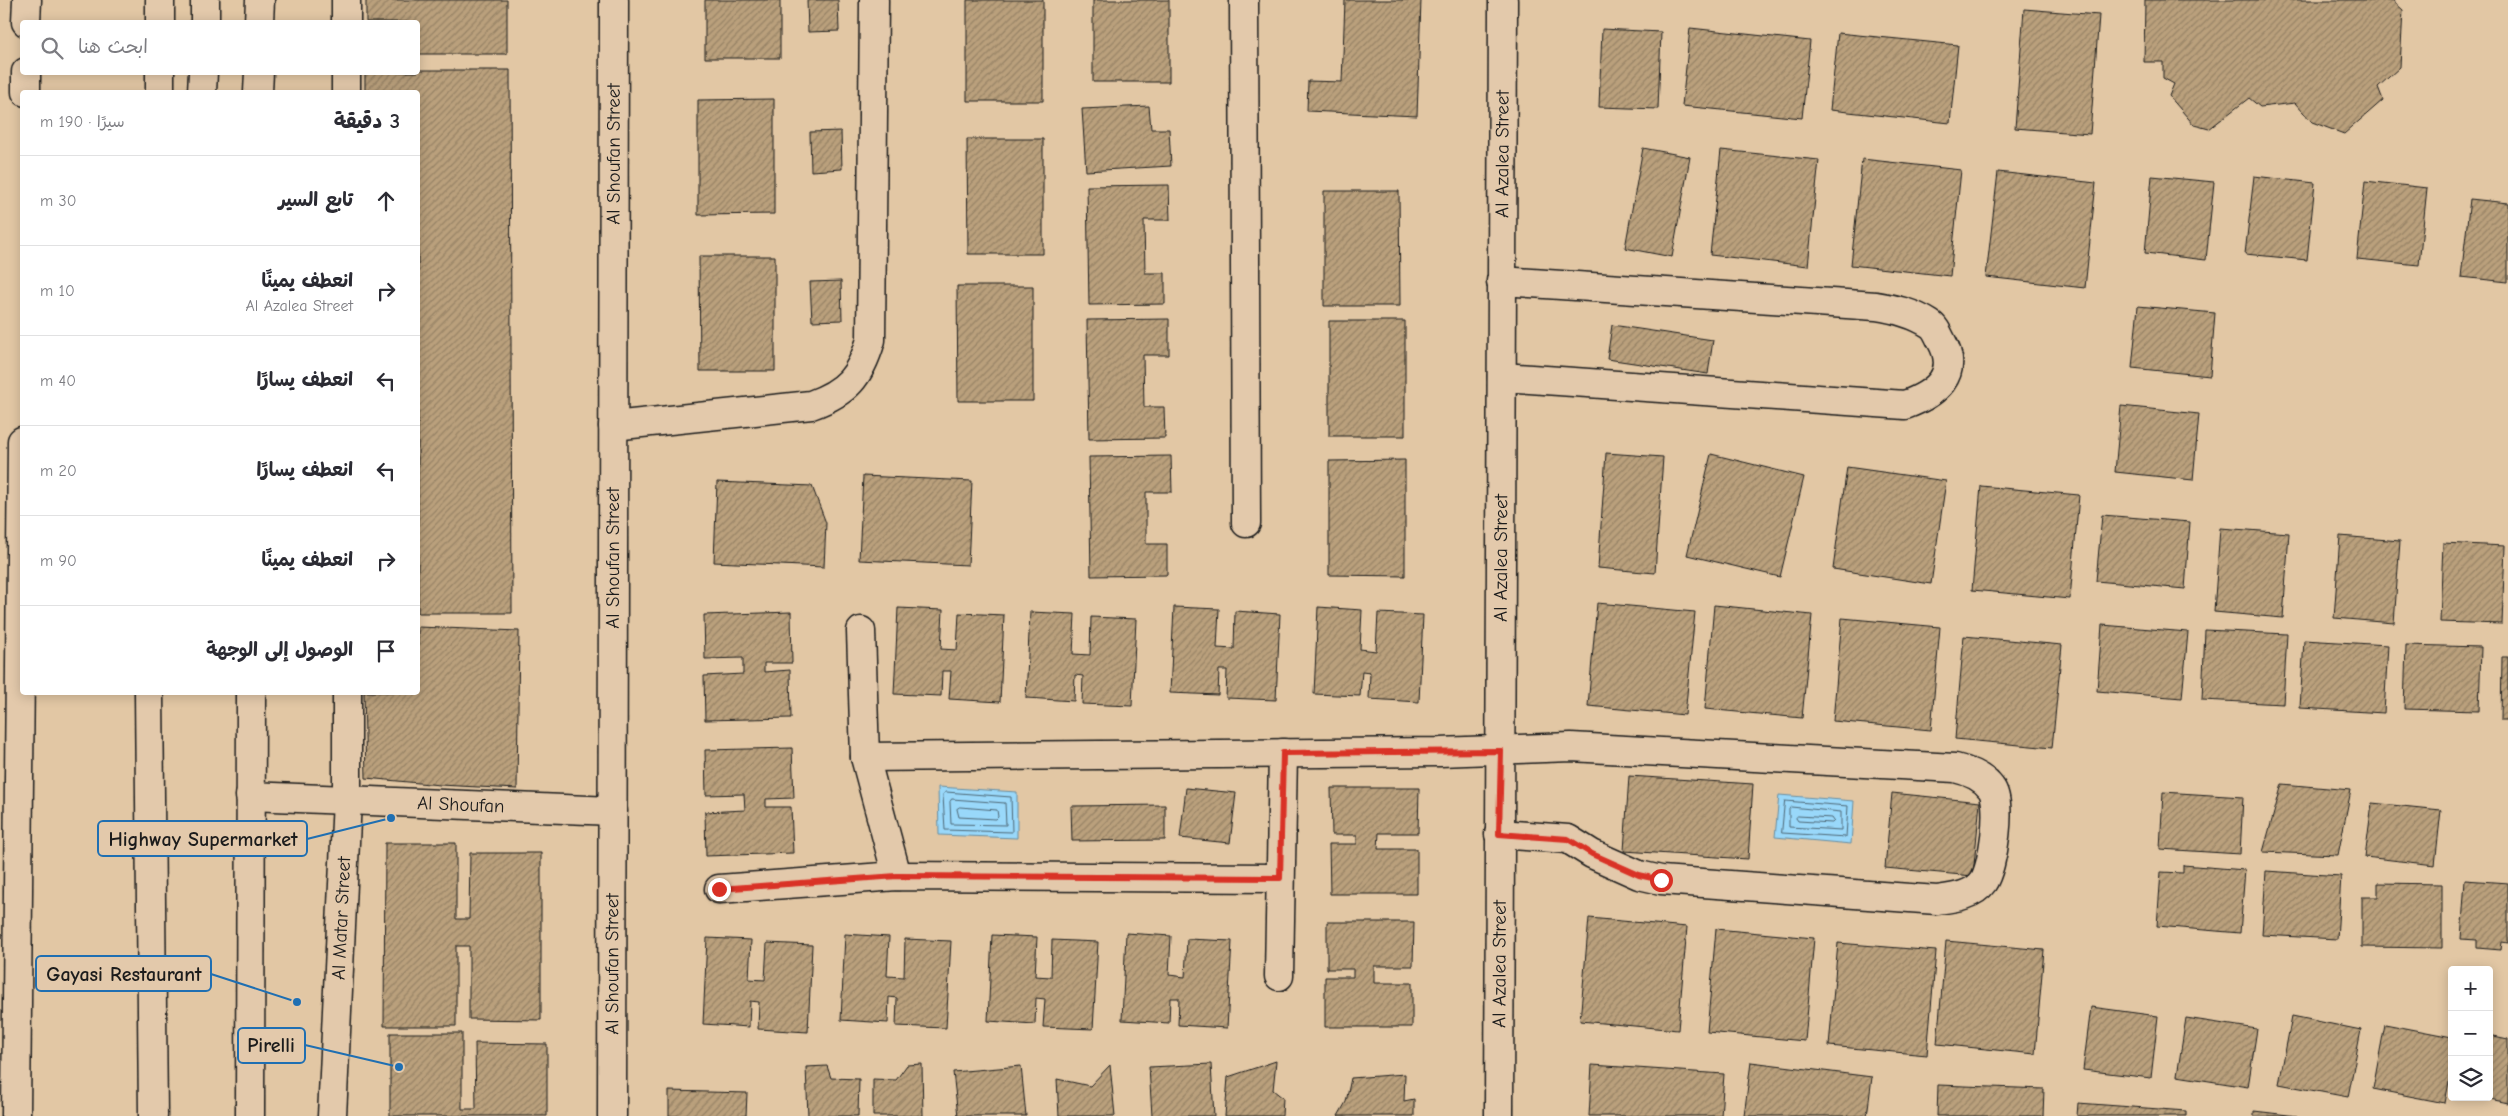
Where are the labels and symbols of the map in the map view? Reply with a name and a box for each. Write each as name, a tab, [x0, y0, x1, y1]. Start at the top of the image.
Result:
street label: Al Shoufan Street	[603, 83, 625, 225]
street label: Al Azalea Street	[1491, 90, 1514, 218]
street label: Al Shoufan Street	[602, 487, 624, 629]
street label: Al Azalea Street	[1490, 494, 1512, 622]
street label: Al Shoufan	[417, 792, 505, 818]
callout: Highway Supermarket	[98, 821, 307, 856]
text: Highway Supermarket	[108, 828, 298, 851]
street label: Al Matar Street	[327, 855, 355, 980]
route start	[1650, 869, 1673, 892]
route end	[708, 878, 731, 901]
street label: Al Shoufan Street	[601, 893, 623, 1035]
street label: Al Azalea Street	[1488, 900, 1511, 1028]
callout: Gayasi Restaurant	[36, 956, 211, 991]
text: Gayasi Restaurant	[46, 963, 202, 986]
callout: Pirelli	[238, 1028, 305, 1063]
text: Pirelli	[247, 1034, 295, 1057]

